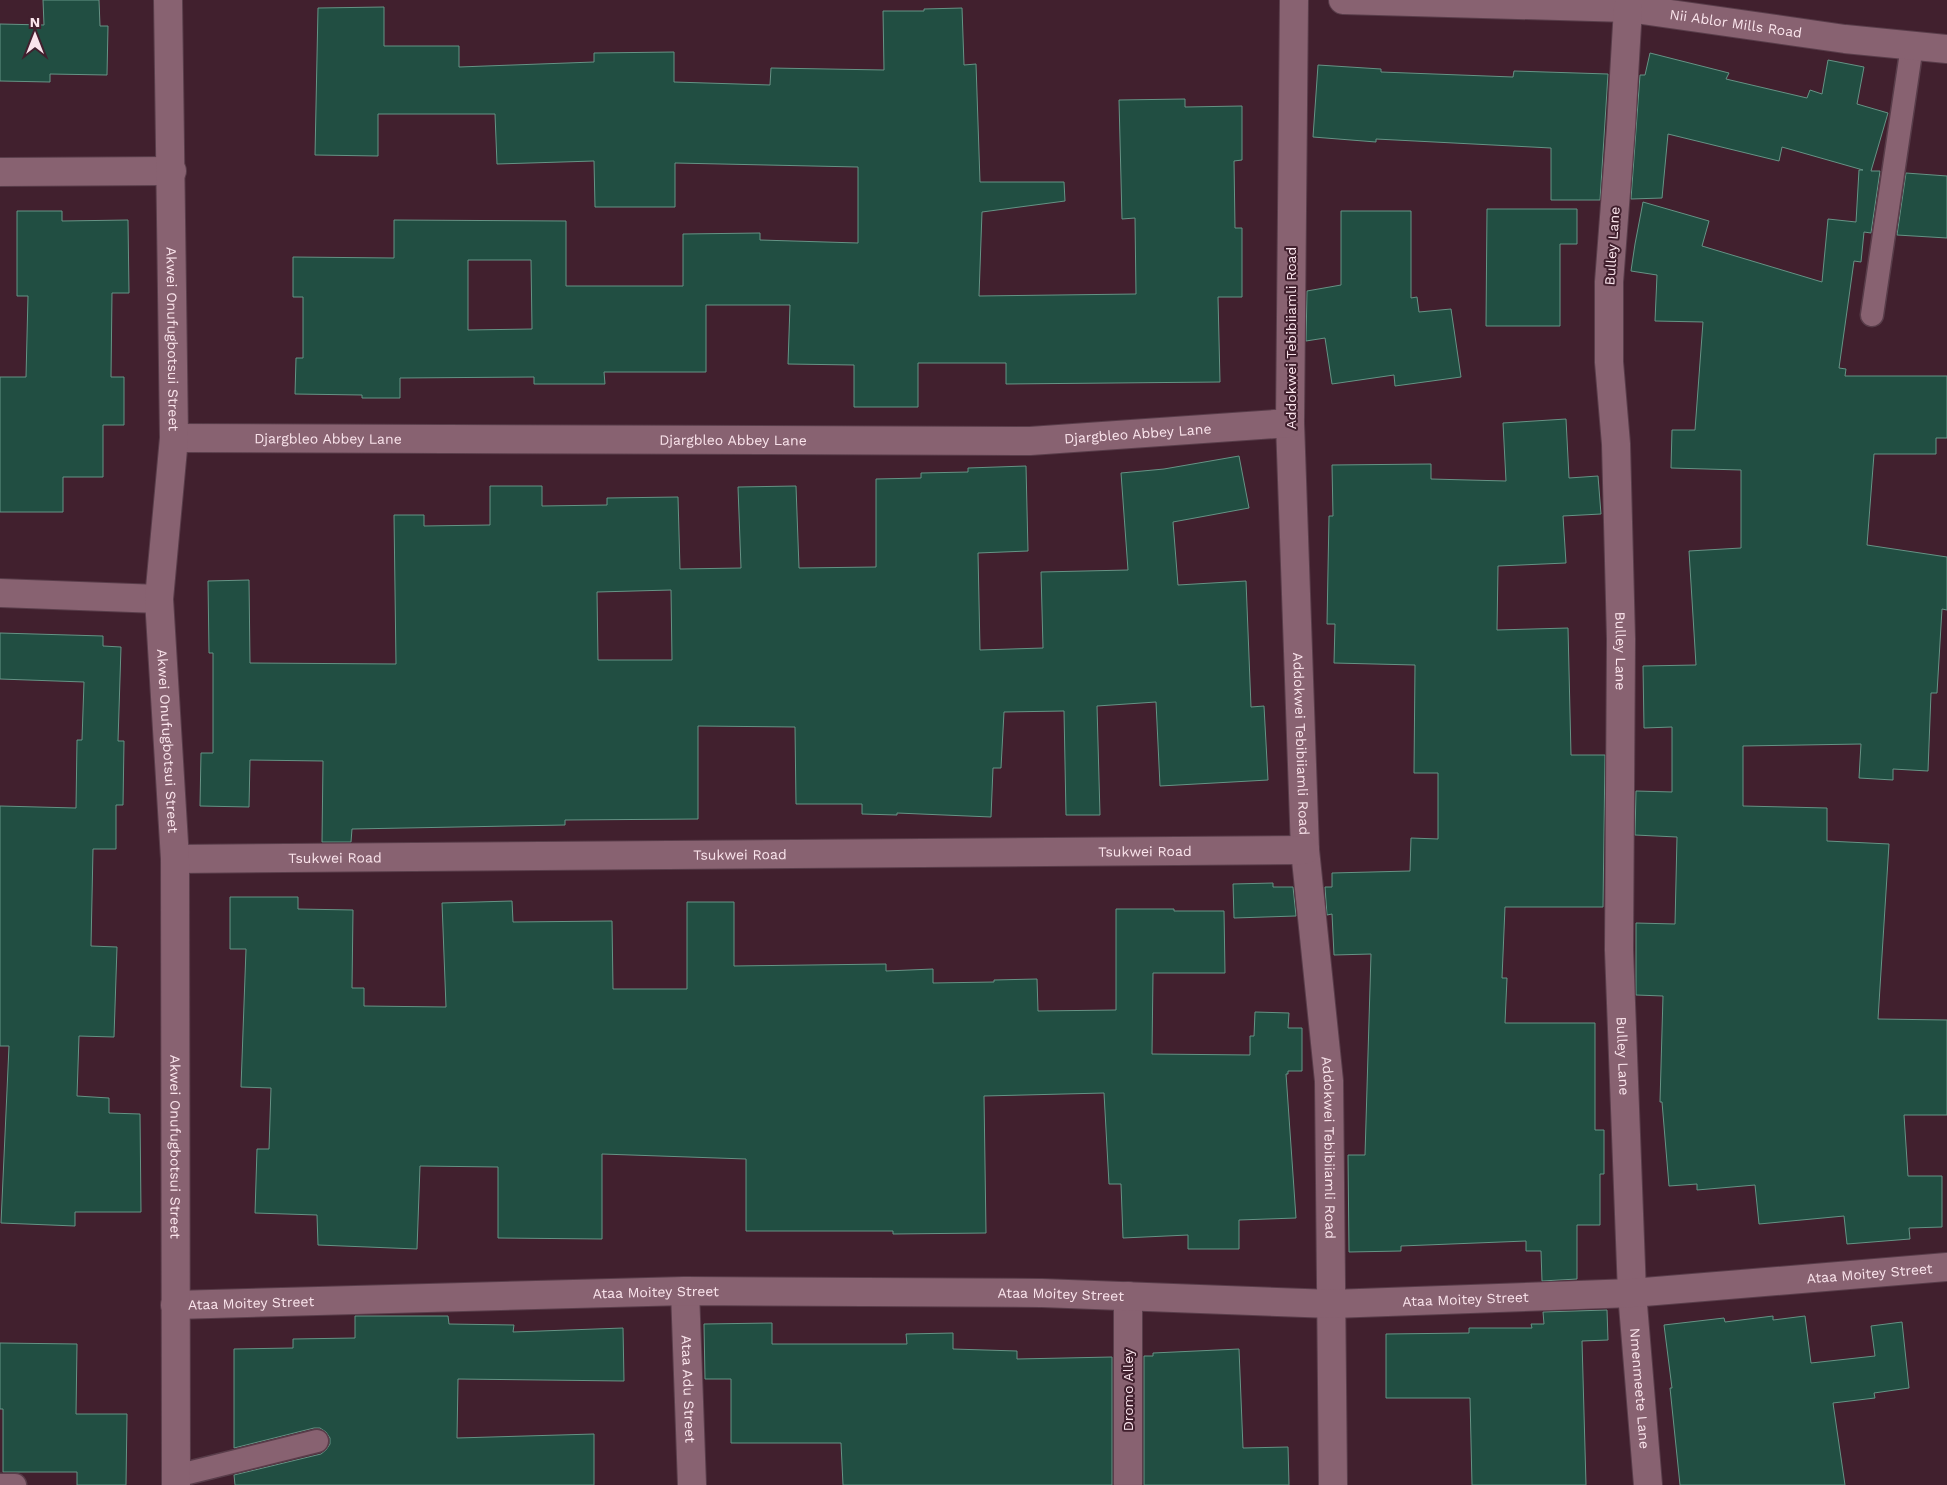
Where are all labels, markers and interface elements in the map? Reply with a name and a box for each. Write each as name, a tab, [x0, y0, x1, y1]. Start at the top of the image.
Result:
street label: Nii Ablor Mills Road	[1669, 6, 1803, 41]
north arrow	[10, 10, 60, 60]
text: N	[30, 14, 40, 30]
street label: Bulley Lane	[1601, 206, 1623, 286]
street label: Akwei Onufugbotsui Street	[163, 247, 182, 431]
street label: Addokwei Tebibiiamli Road	[1283, 247, 1299, 429]
street label: Djargbleo Abbey Lane	[1064, 420, 1212, 447]
street label: Djargbleo Abbey Lane	[254, 430, 402, 447]
street label: Djargbleo Abbey Lane	[659, 432, 807, 448]
street label: Bulley Lane	[1612, 611, 1629, 690]
street label: Akwei Onufugbotsui Street	[154, 649, 181, 834]
street label: Addokwei Tebibiiamli Road	[1290, 652, 1312, 835]
street label: Tsukwei Road	[1098, 843, 1192, 860]
street label: Tsukwei Road	[693, 846, 787, 863]
street label: Tsukwei Road	[288, 849, 382, 866]
street label: Bulley Lane	[1614, 1016, 1633, 1096]
street label: Akwei Onufugbotsui Street	[167, 1055, 184, 1239]
street label: Addokwei Tebibiiamli Road	[1318, 1055, 1339, 1239]
street label: Ataa Moitey Street	[1806, 1260, 1933, 1287]
street label: Ataa Moitey Street	[592, 1283, 719, 1302]
street label: Ataa Moitey Street	[998, 1285, 1124, 1304]
street label: Ataa Moitey Street	[1402, 1289, 1529, 1309]
street label: Ataa Moitey Street	[188, 1293, 315, 1313]
street label: Nmenmeete Lane	[1627, 1327, 1653, 1450]
street label: Ataa Adu Street	[679, 1335, 698, 1443]
street label: Dromo Alley	[1120, 1348, 1136, 1431]

